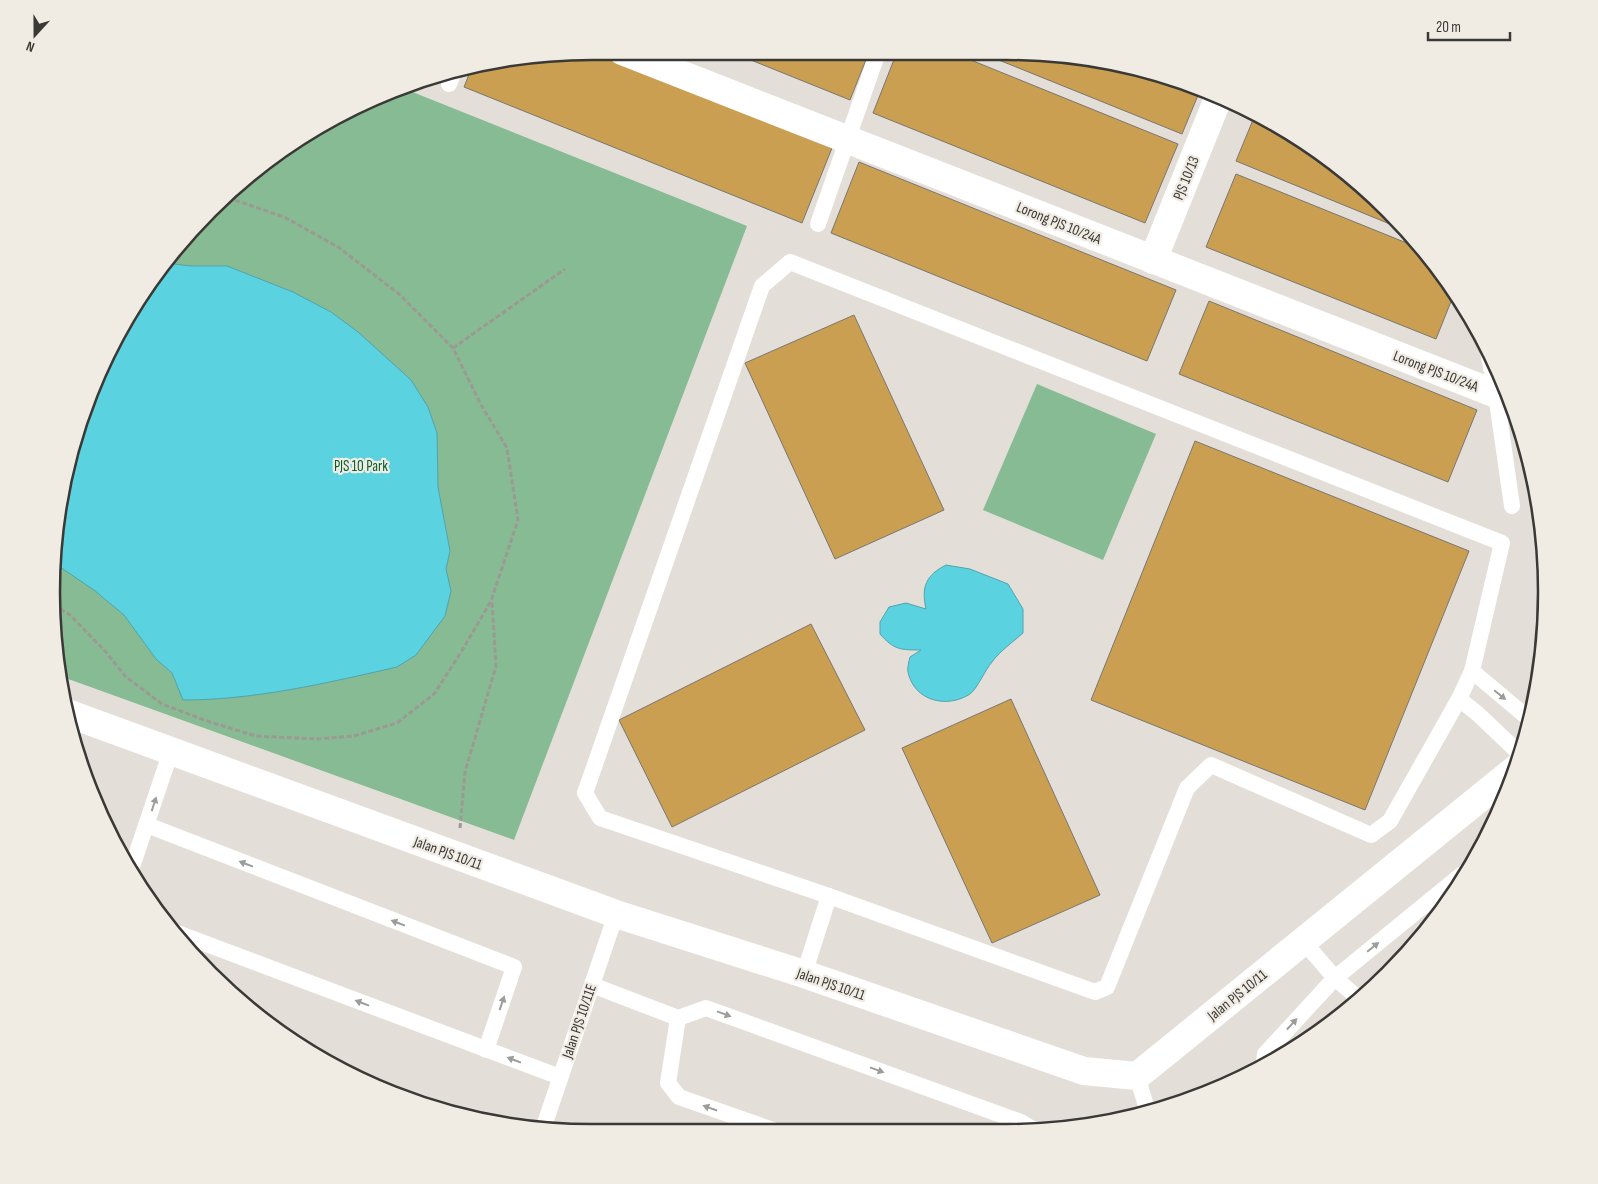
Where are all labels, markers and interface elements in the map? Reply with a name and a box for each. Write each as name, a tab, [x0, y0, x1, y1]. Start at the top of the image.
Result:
north arrow	[10, 10, 60, 60]
scale bar	[1428, 10, 1510, 42]
text: 20 m	[1436, 18, 1461, 37]
text: N	[24, 37, 37, 56]
street label: PJS 10/13	[1169, 153, 1204, 203]
street label: Lorong PJS 10/24A	[1014, 198, 1104, 249]
street label: Lorong PJS 10/24A	[1391, 347, 1482, 397]
park label: PJS 10 Park	[334, 457, 388, 476]
one-way arrow	[1494, 689, 1506, 701]
one-way arrow	[150, 797, 158, 812]
street label: Jalan PJS 10/11	[410, 832, 485, 875]
one-way arrow	[239, 860, 254, 867]
one-way arrow	[391, 918, 405, 926]
one-way arrow	[1366, 942, 1379, 953]
street label: Jalan PJS 10/11	[793, 964, 868, 1005]
street label: Jalan PJS 10/11	[1203, 965, 1271, 1026]
street label: Jalan PJS 10/11E	[558, 982, 601, 1062]
one-way arrow	[499, 996, 506, 1011]
one-way arrow	[354, 999, 369, 1007]
one-way arrow	[717, 1010, 732, 1018]
one-way arrow	[1286, 1019, 1298, 1031]
one-way arrow	[506, 1056, 521, 1064]
one-way arrow	[870, 1066, 885, 1074]
one-way arrow	[702, 1104, 717, 1112]

